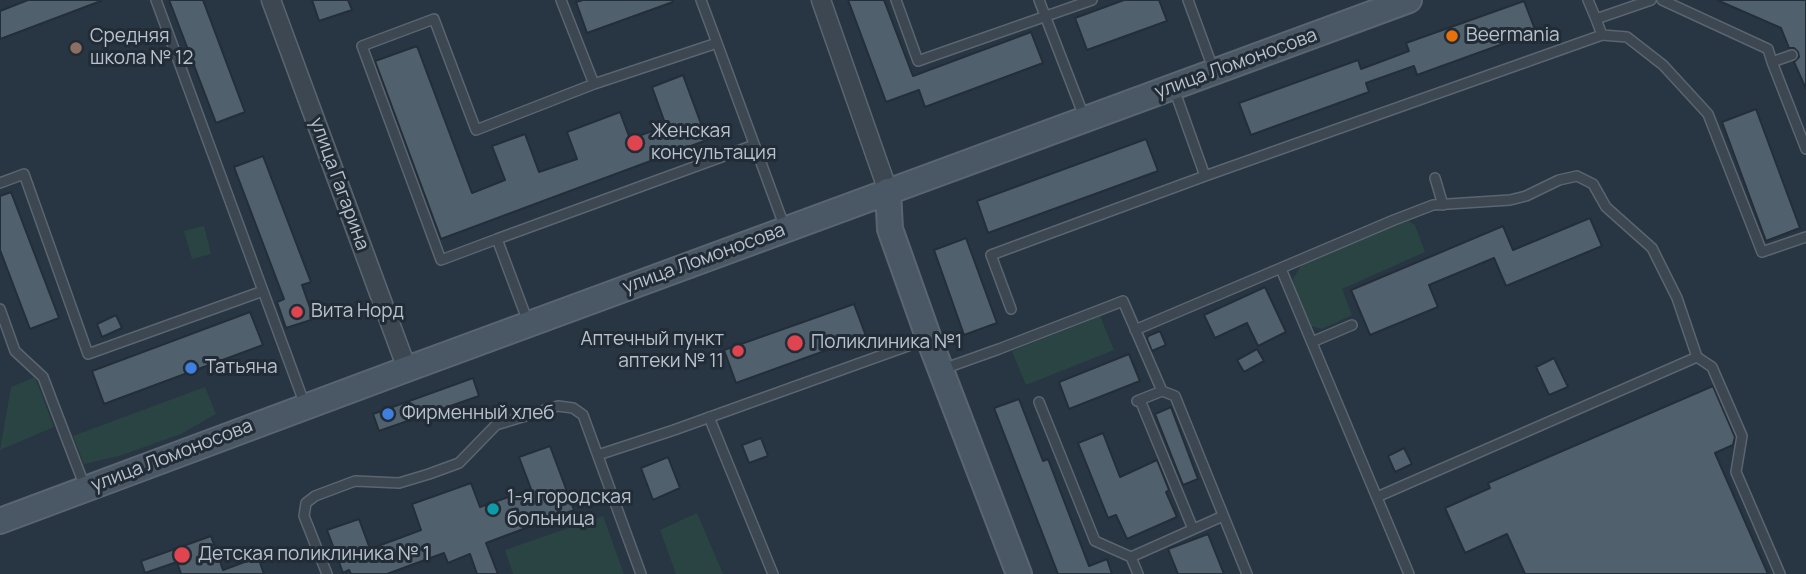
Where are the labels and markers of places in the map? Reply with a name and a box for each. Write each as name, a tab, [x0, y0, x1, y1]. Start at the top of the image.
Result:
place label: Beermania	[1466, 25, 1560, 47]
place label: Средняя школа № 12	[90, 26, 193, 70]
marker: Beermania	[1444, 28, 1460, 44]
marker: Средняя школа № 12	[68, 40, 84, 56]
place label: Женская консультация	[651, 121, 776, 165]
marker: Женская консультация	[625, 133, 645, 153]
place label: Вита Норд	[311, 301, 404, 323]
marker: Вита Норд	[289, 304, 305, 320]
place label: Аптечный пункт аптеки № 11	[580, 329, 724, 373]
place label: Поликлиника №1	[811, 332, 962, 354]
marker: Поликлиника №1	[785, 333, 805, 353]
marker: Аптечный пункт аптеки № 11	[730, 343, 746, 359]
place label: Татьяна	[205, 357, 278, 379]
marker: Татьяна	[183, 360, 199, 376]
place label: Фирменный хлеб	[402, 403, 554, 425]
marker: Фирменный хлеб	[380, 406, 396, 422]
place label: 1-я городская больница	[507, 487, 631, 531]
marker: 1-я городская больница	[485, 501, 501, 517]
place label: Детская поликлиника № 1	[198, 544, 430, 566]
marker: Детская поликлиника № 1	[172, 545, 192, 565]

